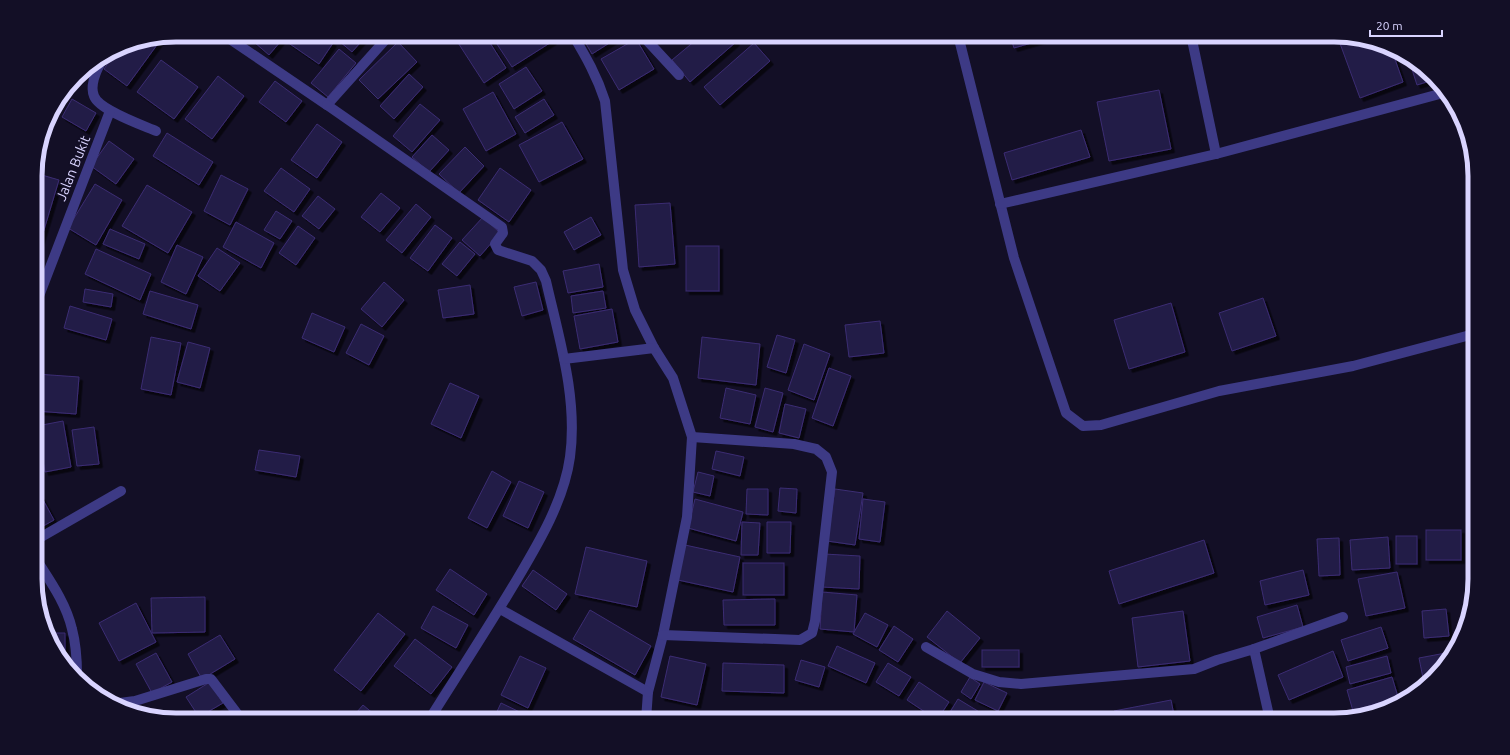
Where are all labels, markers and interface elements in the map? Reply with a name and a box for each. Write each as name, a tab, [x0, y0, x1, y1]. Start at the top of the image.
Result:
scale bar	[1370, 12, 1442, 38]
text: 20 m	[1376, 19, 1403, 32]
street label: Jalan Bukit	[53, 133, 94, 203]

